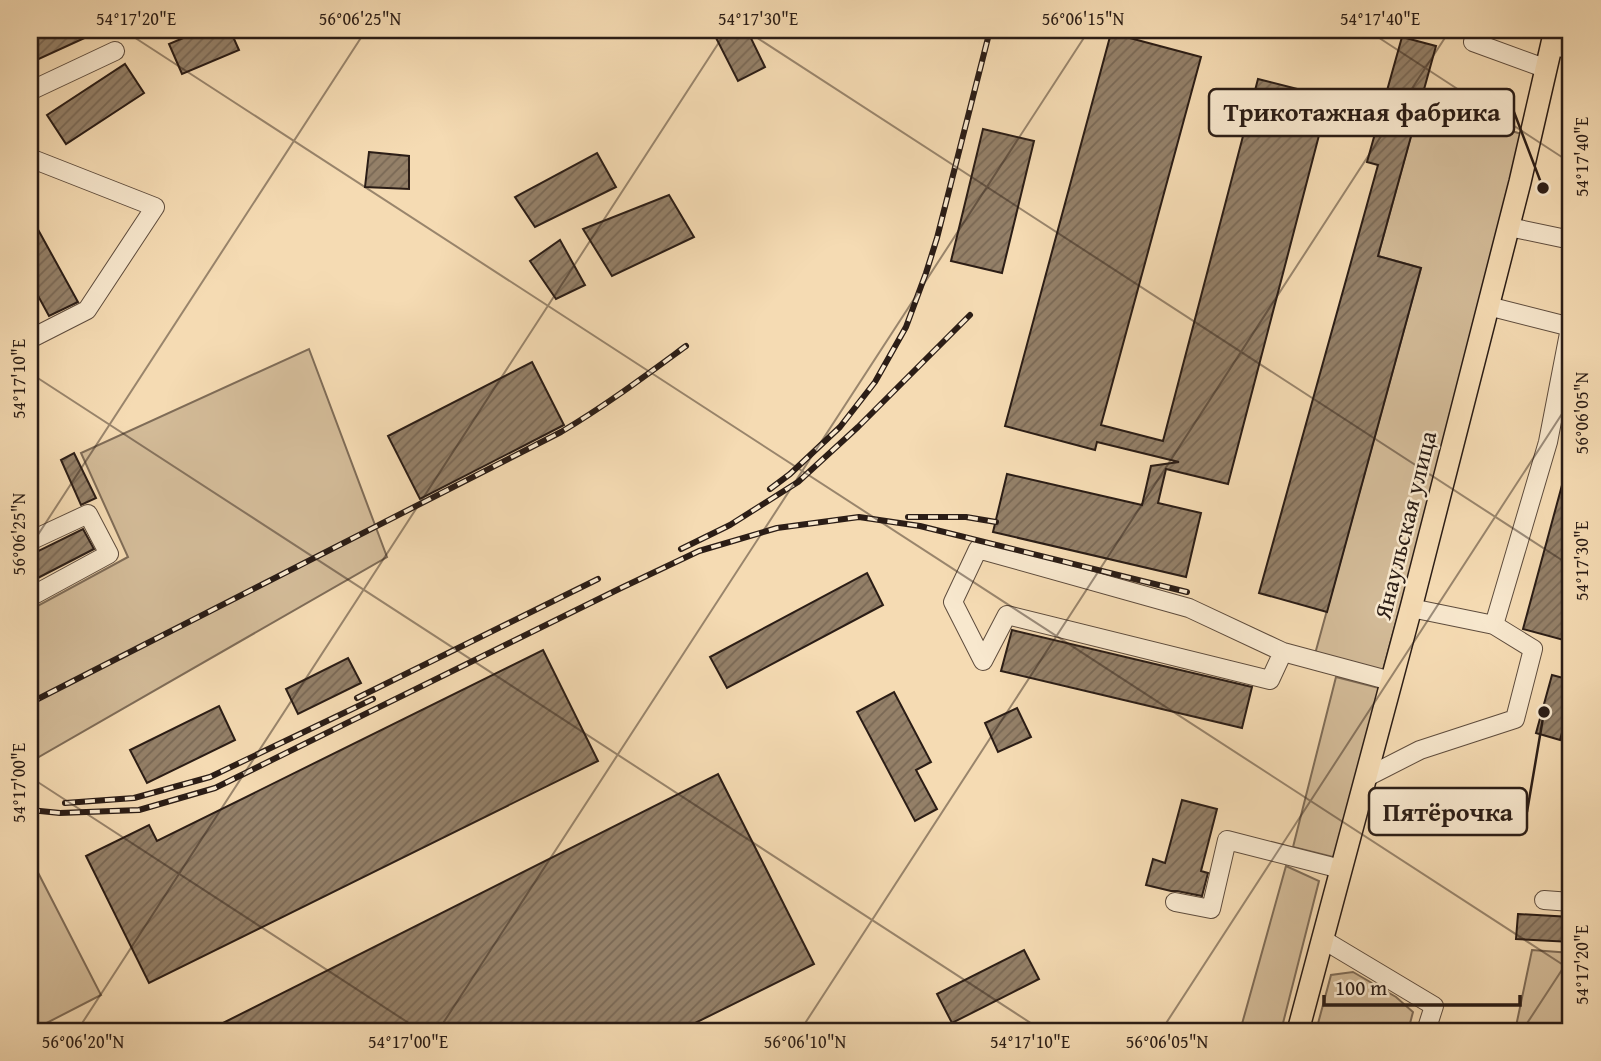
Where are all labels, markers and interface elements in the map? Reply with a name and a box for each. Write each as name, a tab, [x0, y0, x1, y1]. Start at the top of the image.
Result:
text: 54°17'20"E	[96, 5, 176, 32]
text: 56°06'25"N	[319, 5, 402, 32]
text: 54°17'30"E	[718, 5, 798, 32]
text: 56°06'15"N	[1042, 5, 1125, 32]
text: 54°17'40"E	[1340, 5, 1420, 32]
callout: Трикотажная фабрика	[1209, 89, 1514, 136]
text: Трикотажная фабрика	[1223, 92, 1501, 131]
text: 54°17'40"E	[1568, 117, 1595, 197]
text: 54°17'10"E	[5, 339, 32, 419]
text: 56°06'05"N	[1568, 371, 1595, 454]
street label: Янаульская улица	[1364, 427, 1445, 624]
text: 56°06'25"N	[5, 492, 32, 575]
text: 54°17'30"E	[1568, 521, 1595, 601]
text: 54°17'00"E	[5, 743, 32, 823]
callout: Пятёрочка	[1369, 788, 1527, 835]
text: Пятёрочка	[1383, 792, 1514, 831]
text: 54°17'20"E	[1568, 925, 1595, 1005]
scale bar	[1324, 963, 1520, 1007]
text: 100 m	[1335, 972, 1387, 1003]
text: 56°06'20"N	[42, 1028, 125, 1055]
text: 54°17'00"E	[368, 1028, 448, 1055]
text: 56°06'10"N	[764, 1028, 847, 1055]
text: 54°17'10"E	[990, 1028, 1070, 1055]
text: 56°06'05"N	[1126, 1028, 1209, 1055]

